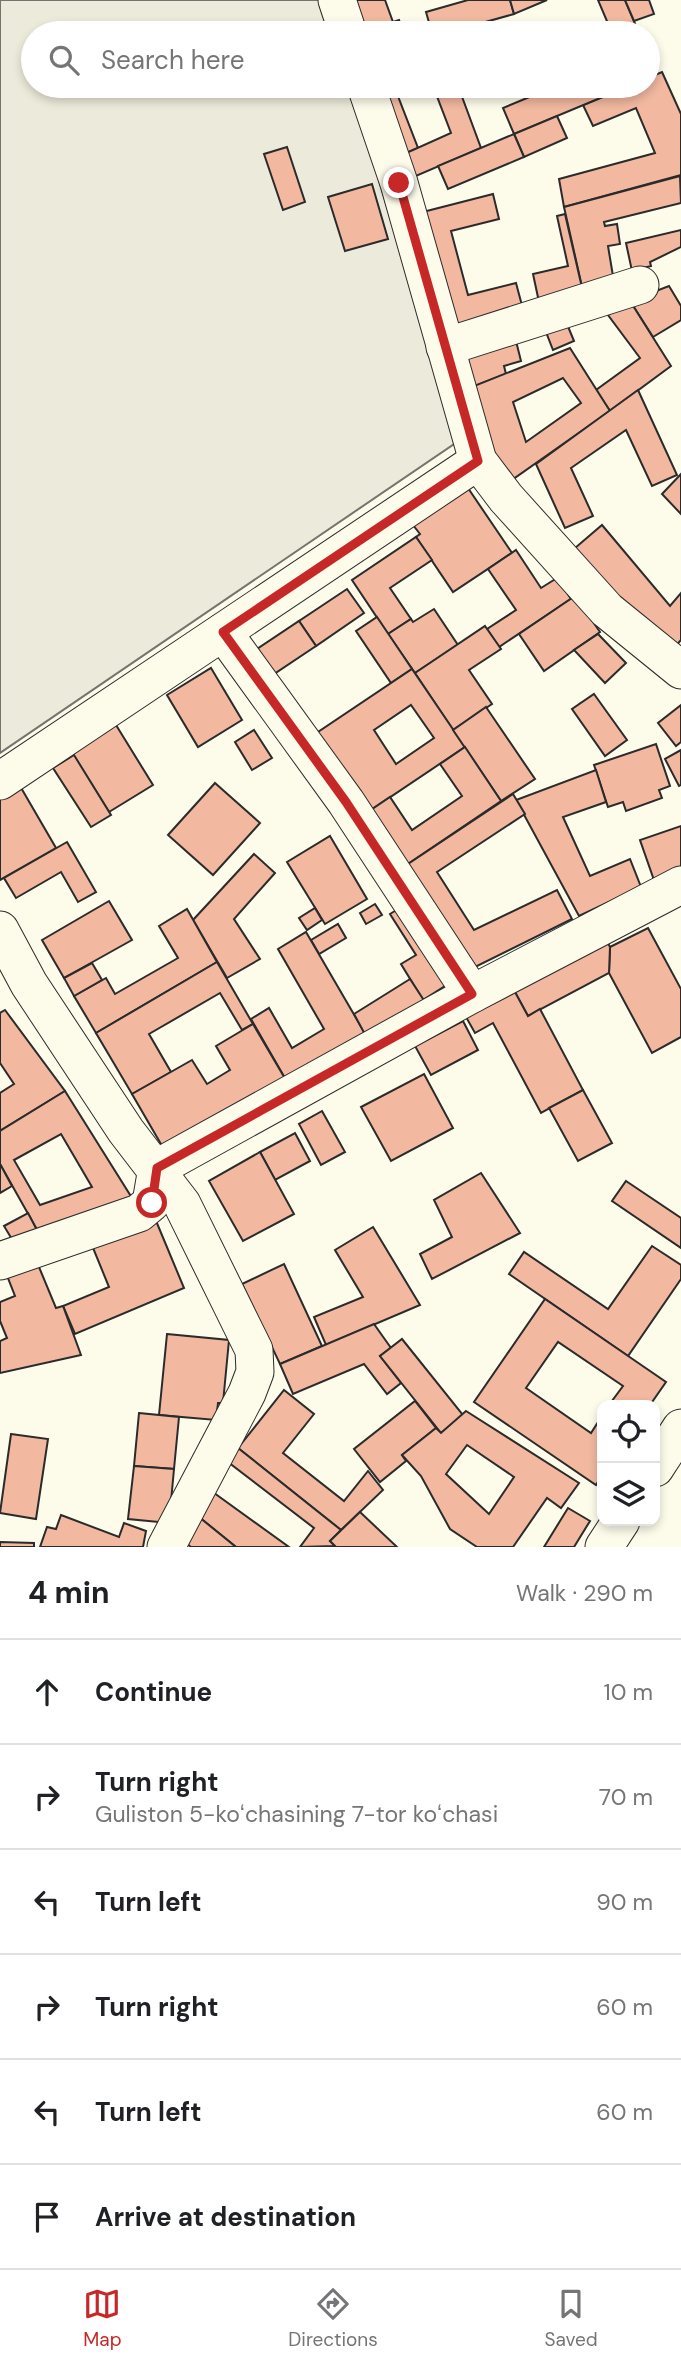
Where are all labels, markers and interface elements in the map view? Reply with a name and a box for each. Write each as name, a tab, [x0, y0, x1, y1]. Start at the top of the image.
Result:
search box	[21, 21, 660, 98]
icon: search	[45, 41, 83, 79]
text: Search here	[101, 43, 244, 77]
route end	[383, 167, 414, 198]
route start	[136, 1187, 167, 1218]
map controls	[597, 1400, 660, 1526]
button: locate	[597, 1400, 660, 1463]
button: layers	[597, 1463, 660, 1526]
text: 4 min	[28, 1573, 110, 1612]
text: Walk · 290 m	[516, 1578, 653, 1608]
icon: ahead	[28, 1673, 66, 1711]
text: Continue	[95, 1675, 212, 1709]
text: 10 m	[603, 1677, 653, 1707]
text: Turn right	[95, 1765, 219, 1799]
icon: right	[28, 1778, 66, 1816]
text: 70 m	[599, 1782, 653, 1812]
text: Guliston 5-koʻchasining 7-tor koʻchasi	[95, 1799, 498, 1829]
icon: left	[28, 1883, 66, 1921]
text: Turn left	[95, 1885, 202, 1919]
text: 90 m	[596, 1887, 653, 1917]
icon: right	[28, 1988, 66, 2026]
text: Turn right	[95, 1990, 219, 2024]
text: 60 m	[596, 1992, 653, 2022]
icon: left	[28, 2093, 66, 2131]
text: Turn left	[95, 2095, 202, 2129]
text: 60 m	[596, 2097, 653, 2127]
icon: arrive	[28, 2198, 66, 2236]
text: Arrive at destination	[95, 2200, 356, 2234]
tab: Map	[83, 2285, 122, 2352]
tab: Directions	[288, 2285, 378, 2352]
tab: Saved	[544, 2285, 598, 2352]

